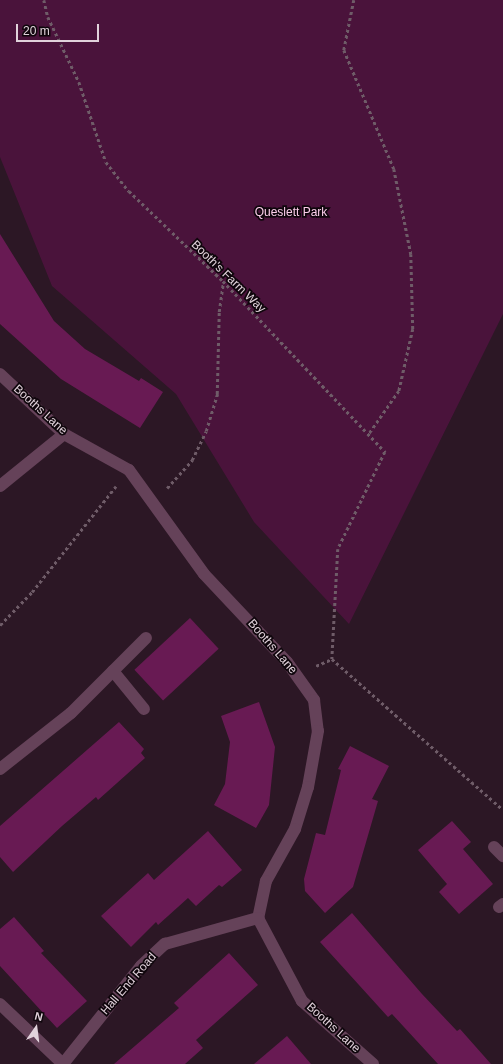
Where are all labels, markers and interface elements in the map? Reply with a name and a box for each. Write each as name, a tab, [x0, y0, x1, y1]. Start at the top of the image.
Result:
scale bar	[18, 16, 101, 42]
text: 20 m	[23, 24, 50, 38]
park label: Queslett Park	[255, 206, 327, 220]
street label: Booth's Farm Way	[188, 238, 268, 316]
street label: Booths Lane	[10, 382, 70, 438]
street label: Booths Lane	[244, 617, 300, 677]
street label: Hall End Road	[98, 950, 160, 1018]
street label: Booths Lane	[303, 1000, 363, 1056]
north arrow	[16, 1008, 56, 1048]
text: N	[34, 1010, 44, 1023]

